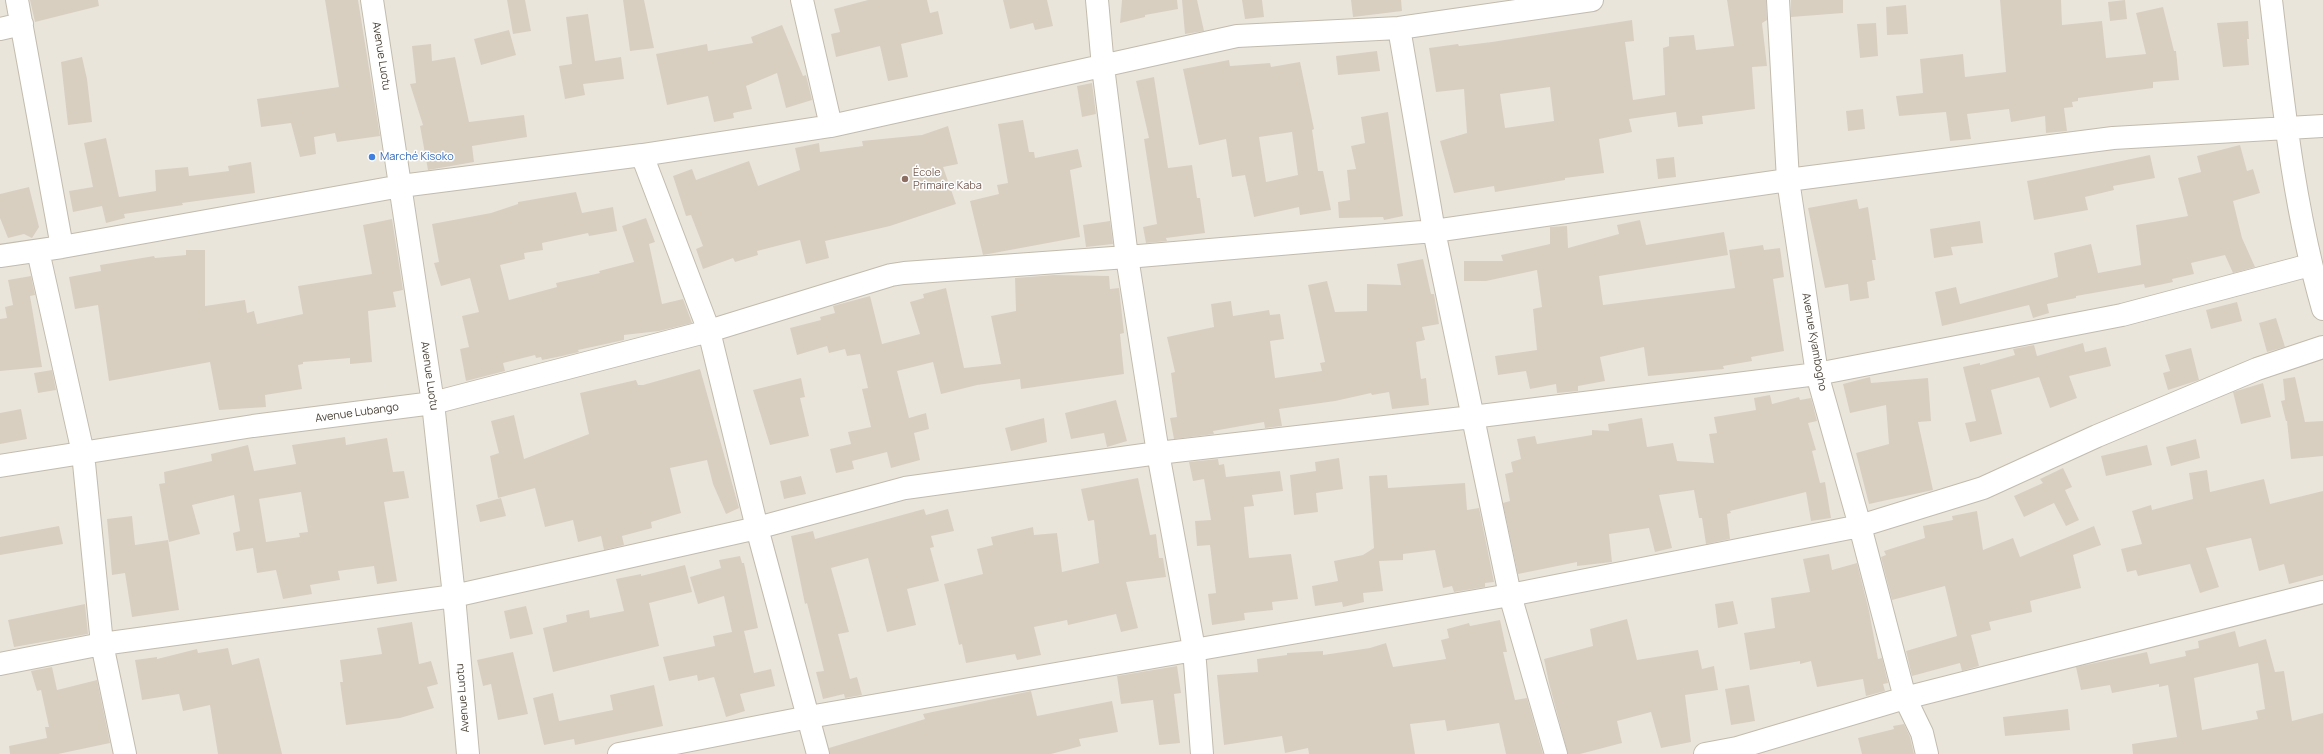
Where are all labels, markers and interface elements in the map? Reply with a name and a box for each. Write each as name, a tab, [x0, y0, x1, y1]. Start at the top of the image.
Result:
street label: Avenue Luotu	[369, 21, 393, 91]
place label: Marché Kisoko	[380, 150, 454, 164]
marker: Marché Kisoko	[367, 152, 377, 162]
place label: École Primaire Kaba	[913, 166, 982, 192]
marker: École Primaire Kaba	[900, 174, 910, 184]
street label: Avenue Kyambogho	[1799, 292, 1829, 392]
street label: Avenue Luotu	[418, 341, 440, 411]
street label: Avenue Lubango	[314, 401, 400, 425]
street label: Avenue Luotu	[453, 663, 473, 733]

